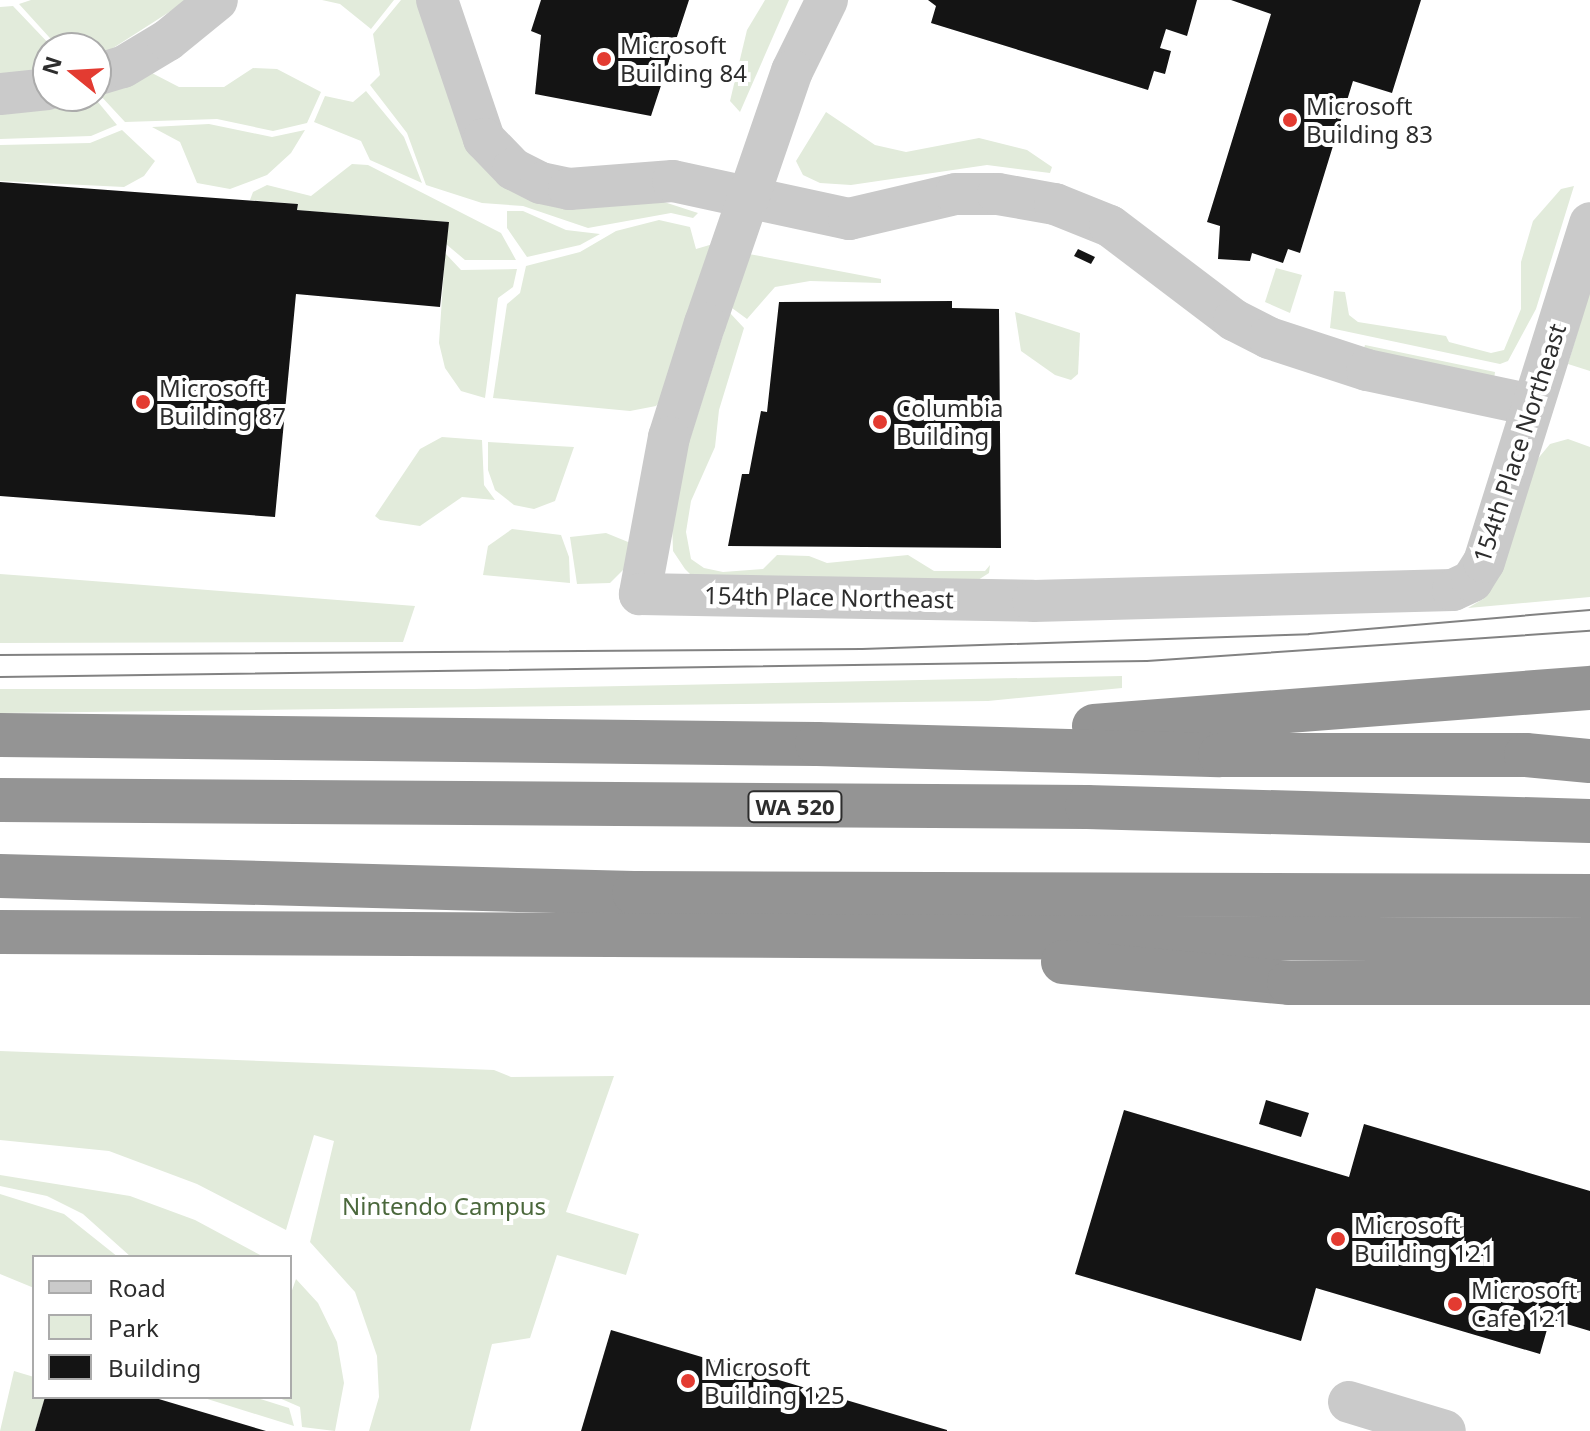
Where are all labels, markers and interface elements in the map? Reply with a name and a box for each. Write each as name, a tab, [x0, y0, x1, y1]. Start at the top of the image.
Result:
place label: Microsoft Building 84	[620, 31, 747, 87]
north arrow	[32, 32, 112, 112]
marker: Microsoft Building 84	[595, 50, 613, 68]
text: N	[34, 52, 68, 78]
place label: Microsoft Building 83	[1306, 92, 1433, 148]
marker: Microsoft Building 83	[1281, 111, 1299, 129]
street label: 154th Place Northeast	[1467, 320, 1571, 566]
place label: Microsoft Building 87	[159, 374, 286, 430]
marker: Microsoft Building 87	[134, 393, 152, 411]
place label: Columbia Building	[896, 394, 1004, 450]
marker: Columbia Building	[871, 413, 889, 431]
street label: 154th Place Northeast	[704, 580, 954, 614]
road number: WA 520	[747, 789, 843, 825]
park label: Nintendo Campus	[342, 1192, 546, 1220]
place label: Microsoft Building 121	[1354, 1211, 1495, 1267]
marker: Microsoft Building 121	[1329, 1230, 1347, 1248]
legend	[32, 1255, 292, 1399]
text: Road	[108, 1271, 166, 1304]
place label: Microsoft Cafe 121	[1471, 1276, 1577, 1332]
marker: Microsoft Cafe 121	[1446, 1295, 1464, 1313]
text: Park	[108, 1311, 159, 1344]
text: Building	[108, 1351, 201, 1384]
place label: Microsoft Building 125	[704, 1353, 845, 1409]
marker: Microsoft Building 125	[679, 1372, 697, 1390]

